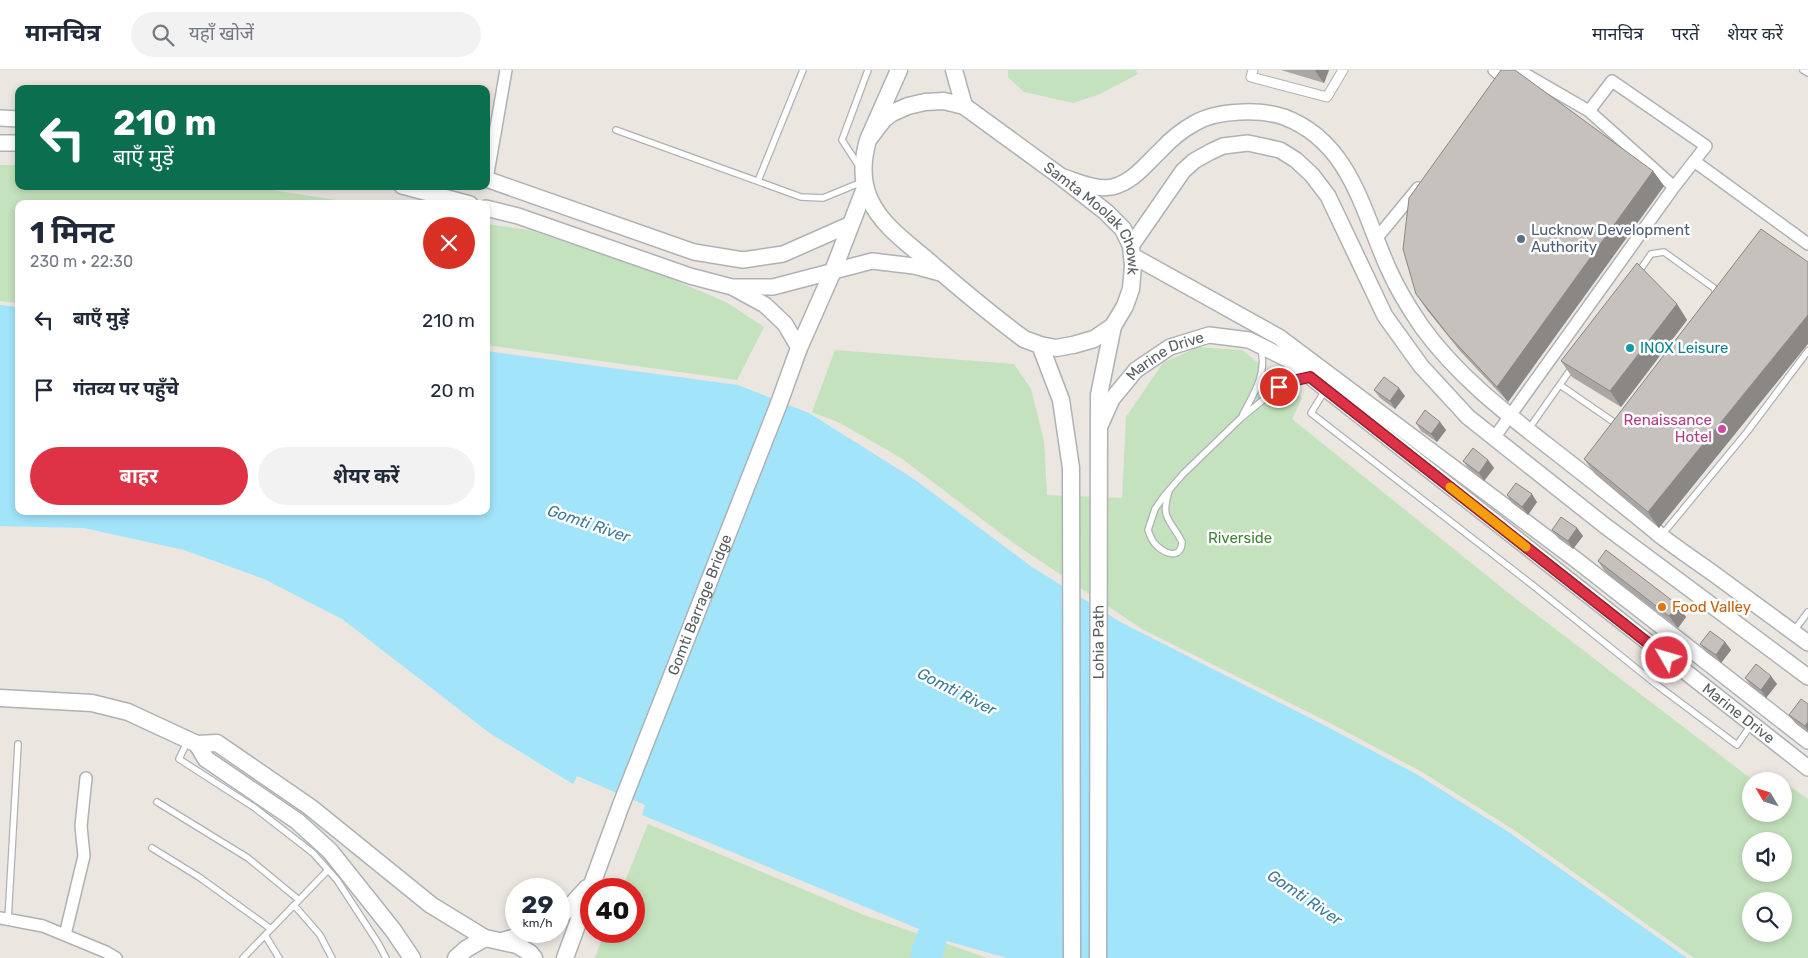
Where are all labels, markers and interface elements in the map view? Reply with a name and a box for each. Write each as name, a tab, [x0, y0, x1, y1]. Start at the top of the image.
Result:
search box	[131, 12, 481, 57]
text: मानचित्र	[25, 19, 101, 47]
icon: search	[149, 21, 177, 49]
text: यहाँ खोजें	[189, 22, 254, 45]
text: मानचित्र	[1592, 23, 1644, 45]
text: परतें	[1672, 23, 1699, 45]
text: शेयर करें	[1727, 23, 1783, 45]
text: 210 m	[113, 102, 216, 144]
icon: left	[30, 105, 95, 170]
text: बाएँ मुड़ें	[113, 144, 174, 171]
street label: Samta Moolak Chowk	[1040, 158, 1142, 276]
text: 1 मिनट	[30, 215, 114, 251]
button: close	[423, 217, 475, 269]
place label: Lucknow Development Authority	[1531, 221, 1690, 256]
marker: Lucknow Development Authority	[1515, 233, 1527, 245]
text: 230 m · 22:30	[30, 252, 133, 271]
icon: left	[30, 306, 58, 334]
text: बाएँ मुड़ें	[73, 307, 129, 330]
text: 210 m	[422, 309, 475, 332]
street label: Marine Drive	[1122, 328, 1206, 384]
place label: INOX Leisure	[1640, 339, 1728, 357]
marker: INOX Leisure	[1624, 342, 1636, 354]
pin	[1258, 366, 1300, 408]
icon: arrive	[1265, 373, 1293, 401]
icon: arrive	[30, 376, 58, 404]
text: गंतव्य पर पहुँचे	[73, 377, 179, 400]
text: 20 m	[430, 379, 475, 402]
place label: Renaissance Hotel	[1624, 411, 1712, 446]
marker: Renaissance Hotel	[1716, 423, 1728, 435]
button: बाहर	[30, 447, 248, 505]
button: शेयर करें	[258, 447, 475, 505]
water label: Gomti River	[545, 500, 633, 547]
park label: Riverside	[1208, 529, 1272, 547]
street label: Gomti Barrage Bridge	[664, 532, 736, 678]
place label: Food Valley	[1672, 598, 1751, 616]
marker: Food Valley	[1656, 601, 1668, 613]
street label: Lohia Path	[1089, 605, 1108, 679]
position arrow	[1640, 631, 1692, 683]
water label: Gomti River	[914, 663, 1000, 720]
street label: Marine Drive	[1699, 679, 1778, 747]
north arrow	[1742, 772, 1792, 822]
map controls	[1742, 772, 1792, 942]
button: sound	[1742, 832, 1792, 882]
water label: Gomti River	[1264, 865, 1346, 930]
speed limit sign: 40	[580, 878, 645, 943]
text: 29	[521, 890, 554, 919]
button: search	[1742, 892, 1792, 942]
text: km/h	[523, 916, 552, 930]

